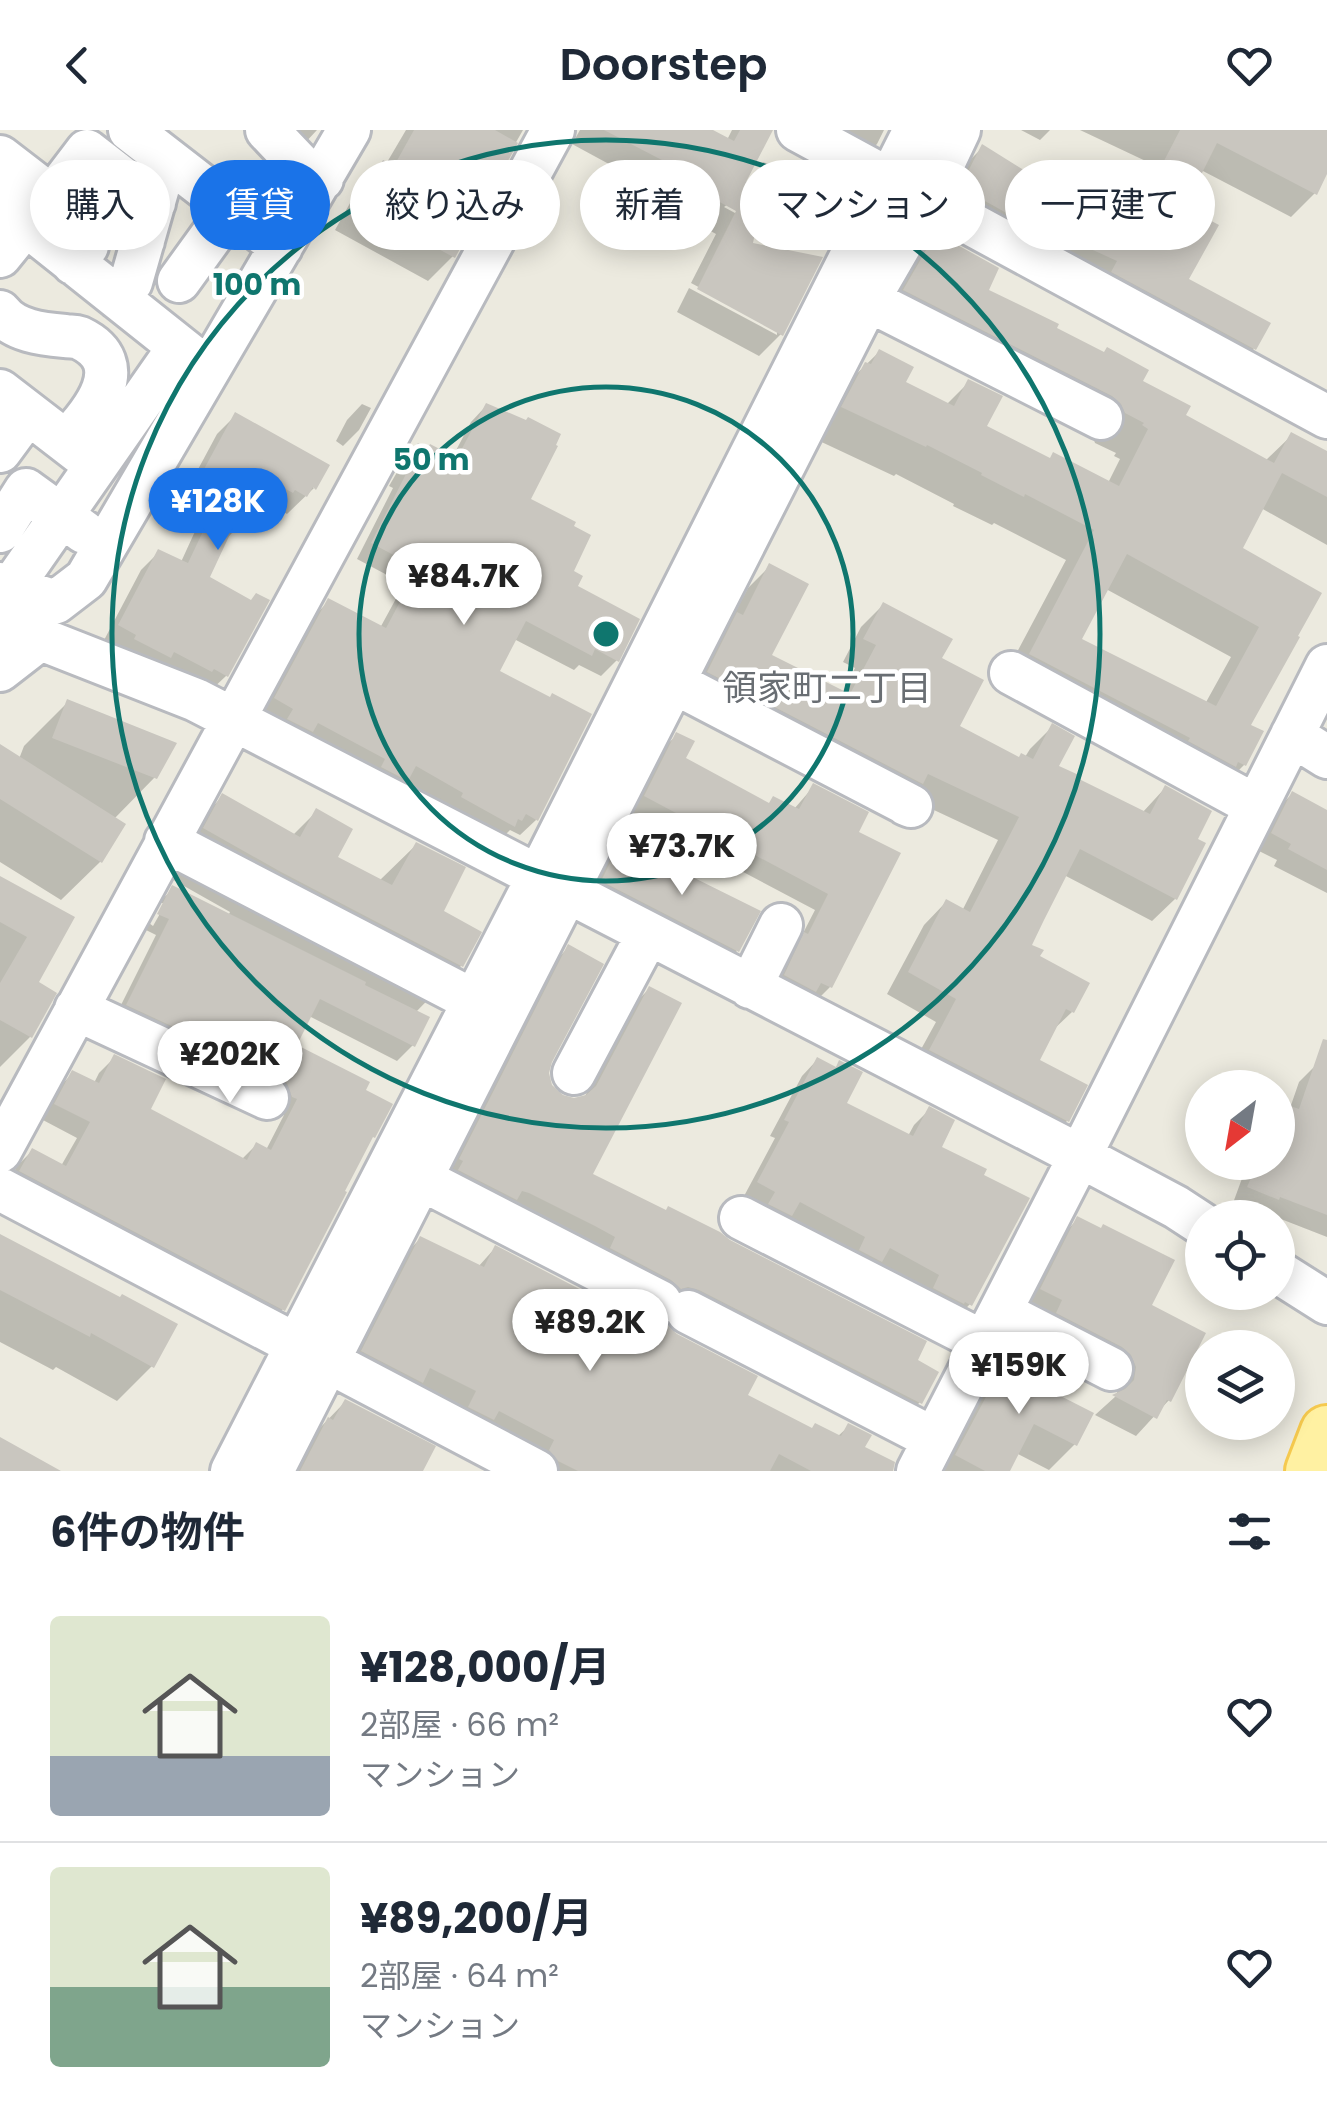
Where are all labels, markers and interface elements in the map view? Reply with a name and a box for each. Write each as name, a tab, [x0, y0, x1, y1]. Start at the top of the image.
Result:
text: Doorstep	[559, 33, 768, 96]
icon: back	[50, 38, 105, 93]
icon: heart	[1222, 38, 1277, 93]
chip: 購入	[30, 160, 170, 250]
chip: 賃貸	[190, 160, 330, 250]
chip: 絞り込み	[350, 160, 560, 250]
chip: 新着	[580, 160, 720, 250]
chip: マンション	[740, 160, 985, 250]
chip: 一戸建て	[1005, 160, 1215, 250]
text: 100 m	[213, 263, 301, 306]
text: 50 m	[392, 438, 470, 481]
pin: ¥128K	[148, 468, 288, 553]
text: ¥128K	[171, 478, 265, 523]
pin: ¥84.7K	[383, 543, 545, 628]
text: ¥84.7K	[408, 553, 520, 598]
centre of rings	[588, 616, 624, 652]
district label: 領家町二丁目	[722, 663, 932, 712]
pin: ¥73.7K	[601, 813, 763, 898]
text: ¥73.7K	[629, 823, 735, 868]
pin: ¥202K	[160, 1021, 300, 1106]
text: ¥202K	[179, 1031, 281, 1076]
north arrow	[1185, 1070, 1295, 1180]
map controls	[1185, 1070, 1295, 1440]
button: locate	[1185, 1200, 1295, 1310]
pin: ¥89.2K	[509, 1289, 671, 1374]
text: ¥89.2K	[534, 1299, 646, 1344]
button: layers	[1185, 1330, 1295, 1440]
pin: ¥159K	[949, 1332, 1089, 1417]
text: ¥159K	[971, 1342, 1067, 1387]
text: 6件の物件	[50, 1503, 245, 1562]
icon: filters	[1222, 1504, 1277, 1559]
text: ¥128,000/月	[360, 1638, 610, 1697]
icon: home	[130, 1656, 250, 1776]
icon: heart	[1222, 1689, 1277, 1744]
text: 2部屋 · 66 m²	[360, 1702, 559, 1747]
text: マンション	[360, 1752, 520, 1797]
text: ¥89,200/月	[360, 1889, 593, 1948]
icon: home	[130, 1907, 250, 2027]
icon: heart	[1222, 1940, 1277, 1995]
text: 2部屋 · 64 m²	[360, 1953, 559, 1998]
text: マンション	[360, 2003, 520, 2048]

